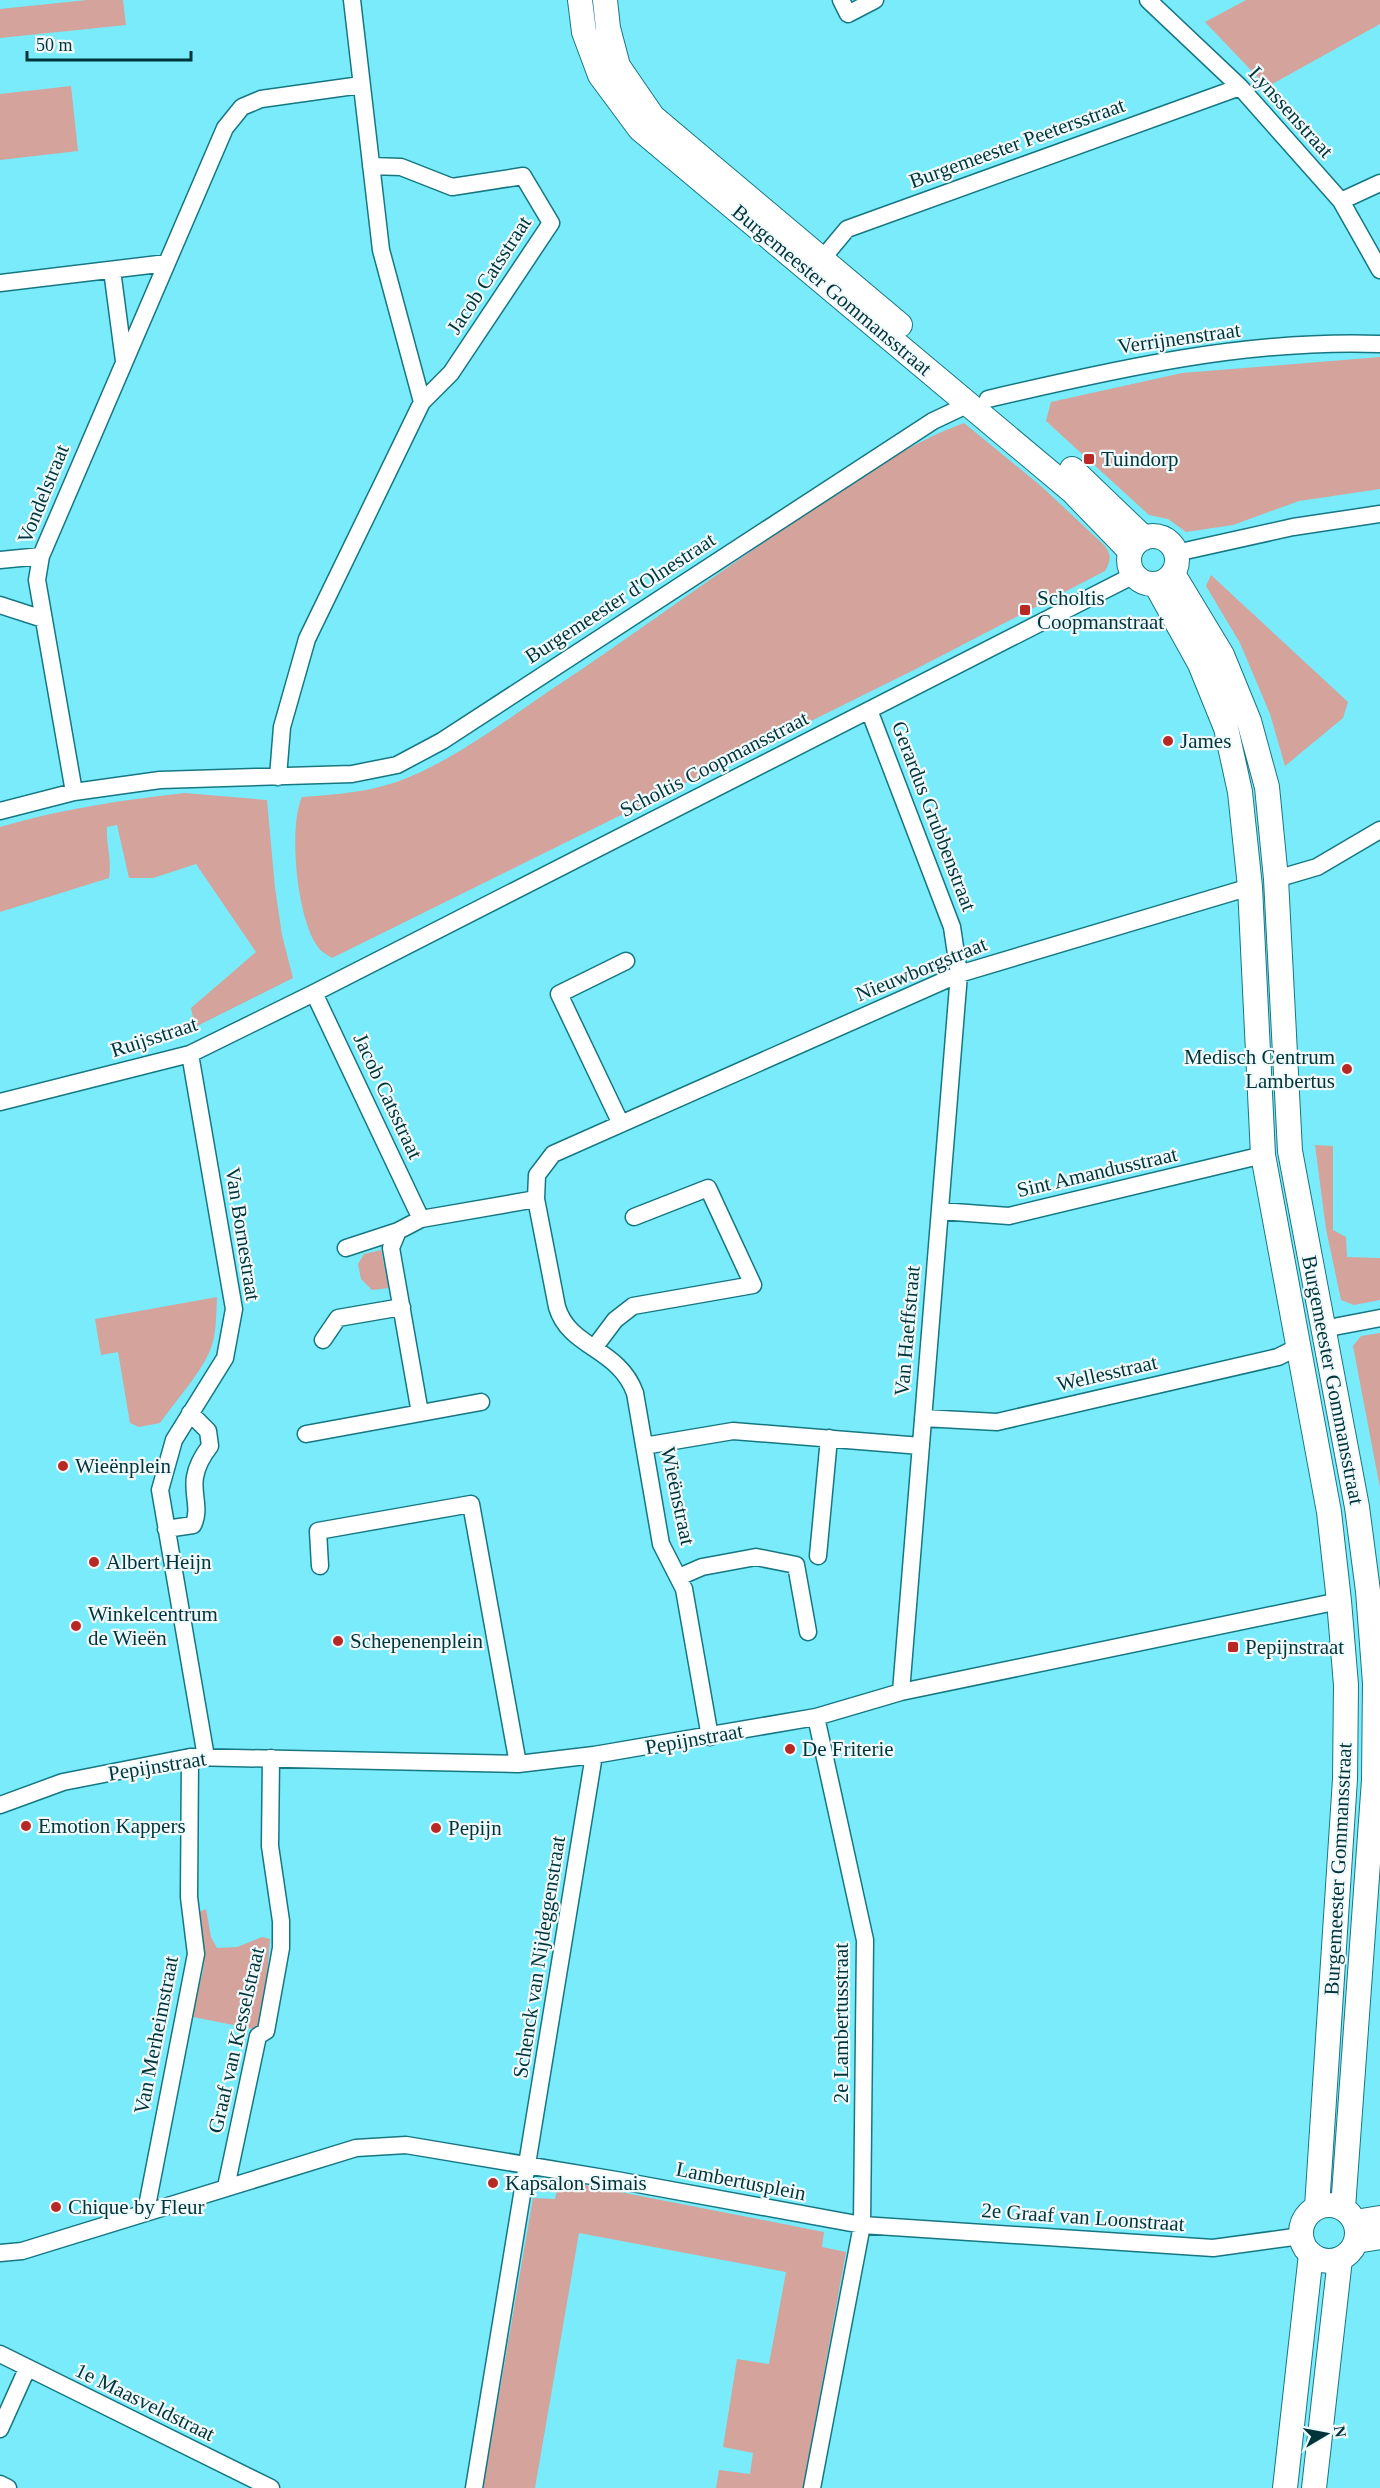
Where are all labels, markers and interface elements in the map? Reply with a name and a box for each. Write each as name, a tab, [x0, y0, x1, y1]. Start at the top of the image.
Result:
scale bar	[27, 24, 190, 62]
text: 50 m	[36, 35, 73, 55]
street label: Lynssenstraat	[1244, 61, 1338, 163]
street label: Burgemeester Peetersstraat	[906, 93, 1128, 193]
street label: Burgemeester Gommansstraat	[727, 199, 937, 381]
street label: Jacob Catsstraat	[442, 211, 536, 339]
street label: Verrijnenstraat	[1116, 317, 1242, 358]
street label: Vondelstraat	[12, 441, 74, 547]
place label: Tuindorp	[1101, 447, 1178, 471]
marker: Tuindorp	[1082, 452, 1096, 466]
street label: Burgemeester d'Olnestraat	[520, 527, 720, 669]
place label: Scholtis Coopmanstraat	[1037, 586, 1164, 634]
marker: Scholtis Coopmanstraat	[1018, 603, 1032, 617]
street label: Scholtis Coopmansstraat	[616, 706, 812, 822]
street label: Gerardus Grubbenstraat	[887, 718, 981, 914]
place label: James	[1180, 729, 1231, 753]
marker: James	[1161, 734, 1175, 748]
street label: Nieuwborgstraat	[852, 932, 990, 1006]
street label: Ruijsstraat	[108, 1012, 201, 1062]
street label: Jacob Catsstraat	[348, 1029, 428, 1163]
place label: Medisch Centrum Lambertus	[1184, 1045, 1335, 1093]
marker: Medisch Centrum Lambertus	[1340, 1062, 1354, 1076]
street label: Sint Amandusstraat	[1014, 1142, 1180, 1202]
street label: Van Bornestraat	[221, 1166, 265, 1303]
street label: Burgemeester Gommansstraat	[1297, 1253, 1369, 1507]
street label: Van Haeffstraat	[889, 1265, 925, 1397]
street label: Wellesstraat	[1055, 1350, 1160, 1396]
street label: Wieënstraat	[656, 1445, 700, 1547]
place label: Wieënplein	[75, 1454, 171, 1478]
marker: Wieënplein	[56, 1459, 70, 1473]
place label: Albert Heijn	[106, 1550, 212, 1574]
marker: Albert Heijn	[87, 1555, 101, 1569]
place label: Winkelcentrum de Wieën	[88, 1602, 218, 1650]
marker: Winkelcentrum de Wieën	[69, 1619, 83, 1633]
place label: Schepenenplein	[350, 1629, 483, 1653]
marker: Schepenenplein	[331, 1634, 345, 1648]
place label: Pepijnstraat	[1245, 1635, 1344, 1659]
marker: Pepijnstraat	[1226, 1640, 1240, 1654]
street label: Pepijnstraat	[643, 1719, 745, 1759]
place label: De Friterie	[802, 1737, 894, 1761]
marker: De Friterie	[783, 1742, 797, 1756]
street label: Burgemeester Gommansstraat	[1319, 1742, 1357, 1996]
street label: Pepijnstraat	[106, 1746, 208, 1786]
place label: Emotion Kappers	[38, 1814, 186, 1838]
place label: Pepijn	[448, 1816, 502, 1840]
marker: Emotion Kappers	[19, 1819, 33, 1833]
marker: Pepijn	[429, 1821, 443, 1835]
street label: Schenck van Nijdeggenstraat	[508, 1834, 570, 2080]
street label: 2e Lambertusstraat	[829, 1943, 853, 2103]
street label: Graaf van Kesselstraat	[203, 1945, 269, 2135]
street label: Van Merheimstraat	[129, 1954, 183, 2116]
street label: Lambertusplein	[674, 2157, 808, 2205]
place label: Kapsalon Simais	[505, 2171, 647, 2195]
marker: Kapsalon Simais	[486, 2176, 500, 2190]
place label: Chique by Fleur	[68, 2195, 205, 2219]
street label: 2e Graaf van Loonstraat	[981, 2198, 1185, 2236]
marker: Chique by Fleur	[49, 2200, 63, 2214]
street label: 1e Maasveldstraat	[71, 2358, 219, 2446]
north arrow	[1296, 2404, 1356, 2464]
text: N	[1331, 2424, 1350, 2439]

